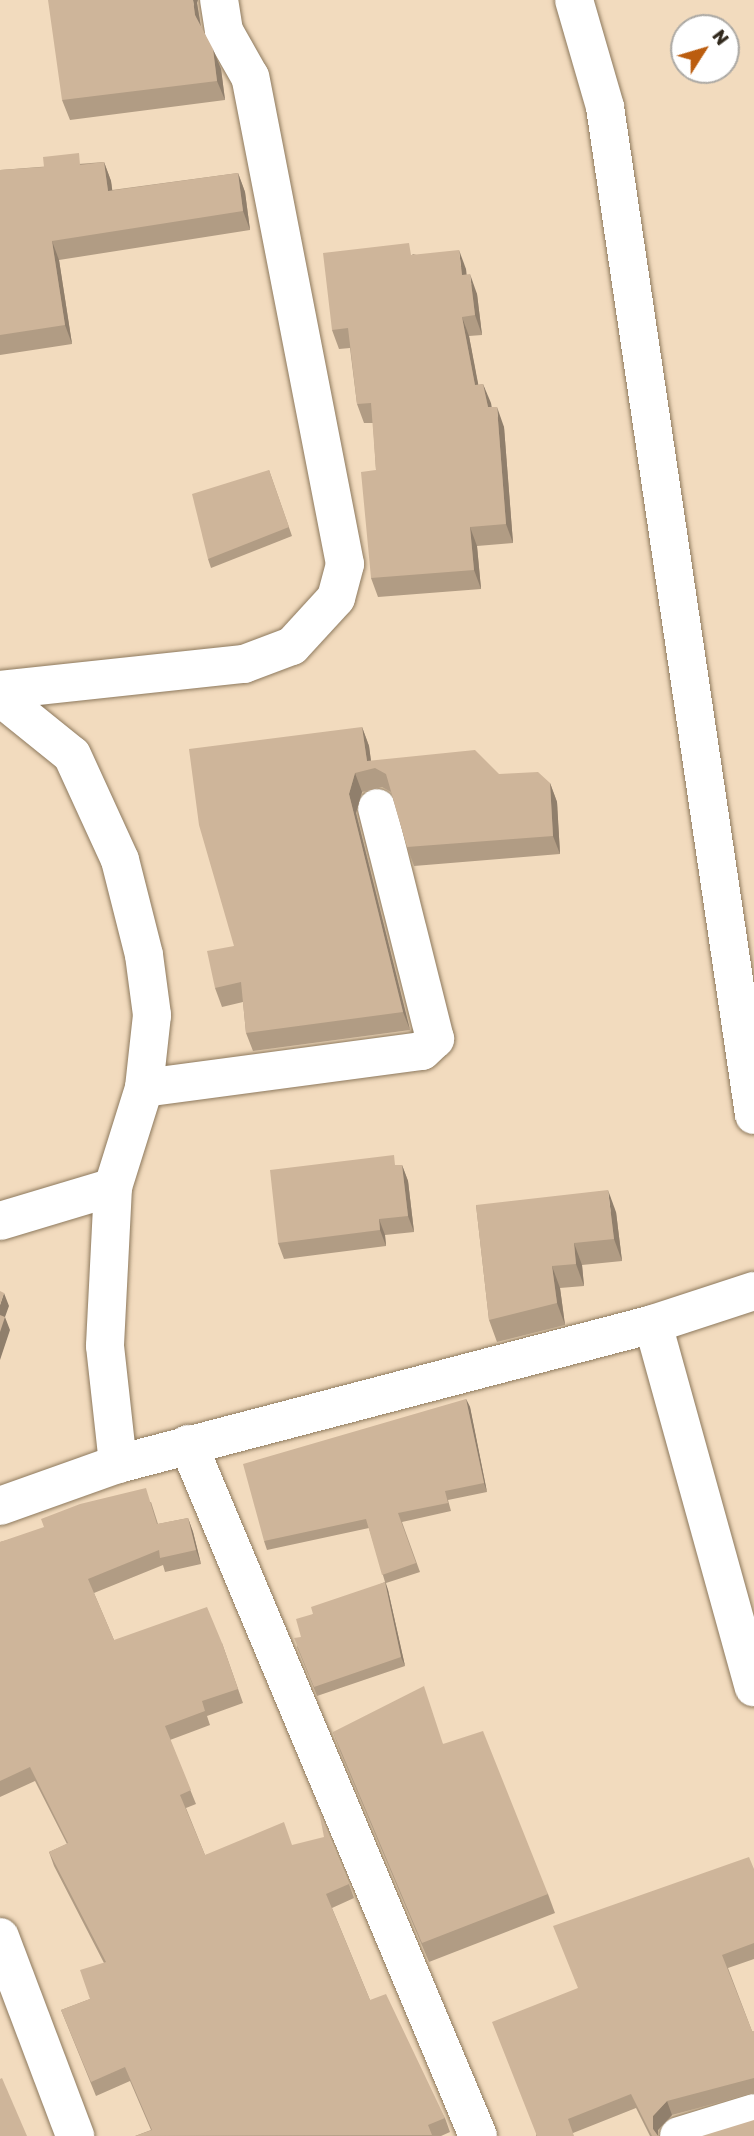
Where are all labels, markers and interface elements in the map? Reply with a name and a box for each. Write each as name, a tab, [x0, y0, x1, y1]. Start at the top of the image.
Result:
north arrow	[670, 14, 740, 84]
text: N	[707, 25, 734, 50]

